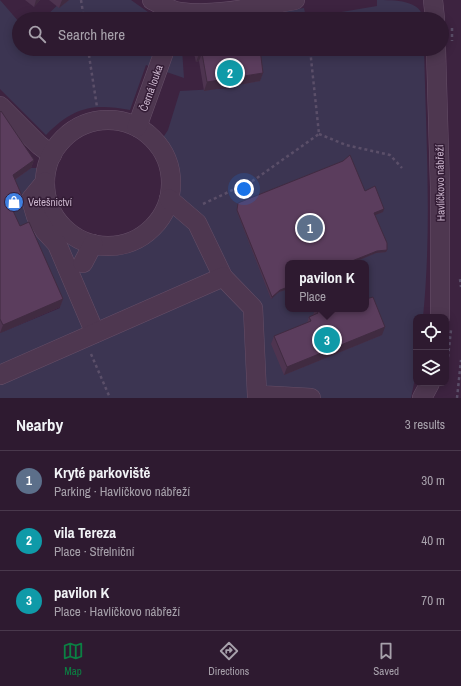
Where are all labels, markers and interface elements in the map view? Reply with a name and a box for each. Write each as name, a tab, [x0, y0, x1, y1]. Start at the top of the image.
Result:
search box	[12, 12, 449, 56]
icon: search	[26, 23, 48, 45]
text: Search here	[58, 24, 125, 45]
pin: 2	[217, 58, 243, 88]
street label: Černá louka	[136, 63, 166, 113]
street label: Havlíčkovo nábřeží	[432, 144, 448, 221]
your location	[234, 179, 254, 199]
shop icon: Vetešnictví	[3, 191, 25, 213]
place label: Vetešnictví	[28, 195, 73, 209]
pin: 1	[297, 213, 323, 243]
popup	[285, 260, 369, 312]
text: pavilon K	[299, 267, 355, 288]
text: Place	[299, 288, 326, 305]
map controls	[413, 314, 449, 386]
button: locate	[413, 314, 449, 350]
pin: 3	[314, 325, 340, 355]
button: layers	[413, 350, 449, 386]
text: Nearby	[16, 413, 63, 436]
text: 3 results	[405, 416, 445, 433]
text: Kryté parkoviště	[54, 462, 150, 483]
text: 1	[26, 472, 32, 489]
text: 30 m	[421, 472, 445, 489]
text: Parking · Havlíčkovo nábřeží	[54, 483, 190, 500]
text: vila Tereza	[54, 522, 116, 543]
text: 2	[26, 532, 32, 549]
text: 40 m	[421, 532, 445, 549]
text: Place · Střelniční	[54, 543, 135, 560]
text: pavilon K	[54, 582, 109, 603]
text: 3	[26, 592, 32, 609]
text: 70 m	[421, 592, 445, 609]
text: Place · Havlíčkovo nábřeží	[54, 603, 180, 620]
tab: Map	[62, 640, 84, 678]
tab: Directions	[208, 640, 249, 678]
tab: Saved	[373, 640, 399, 678]

